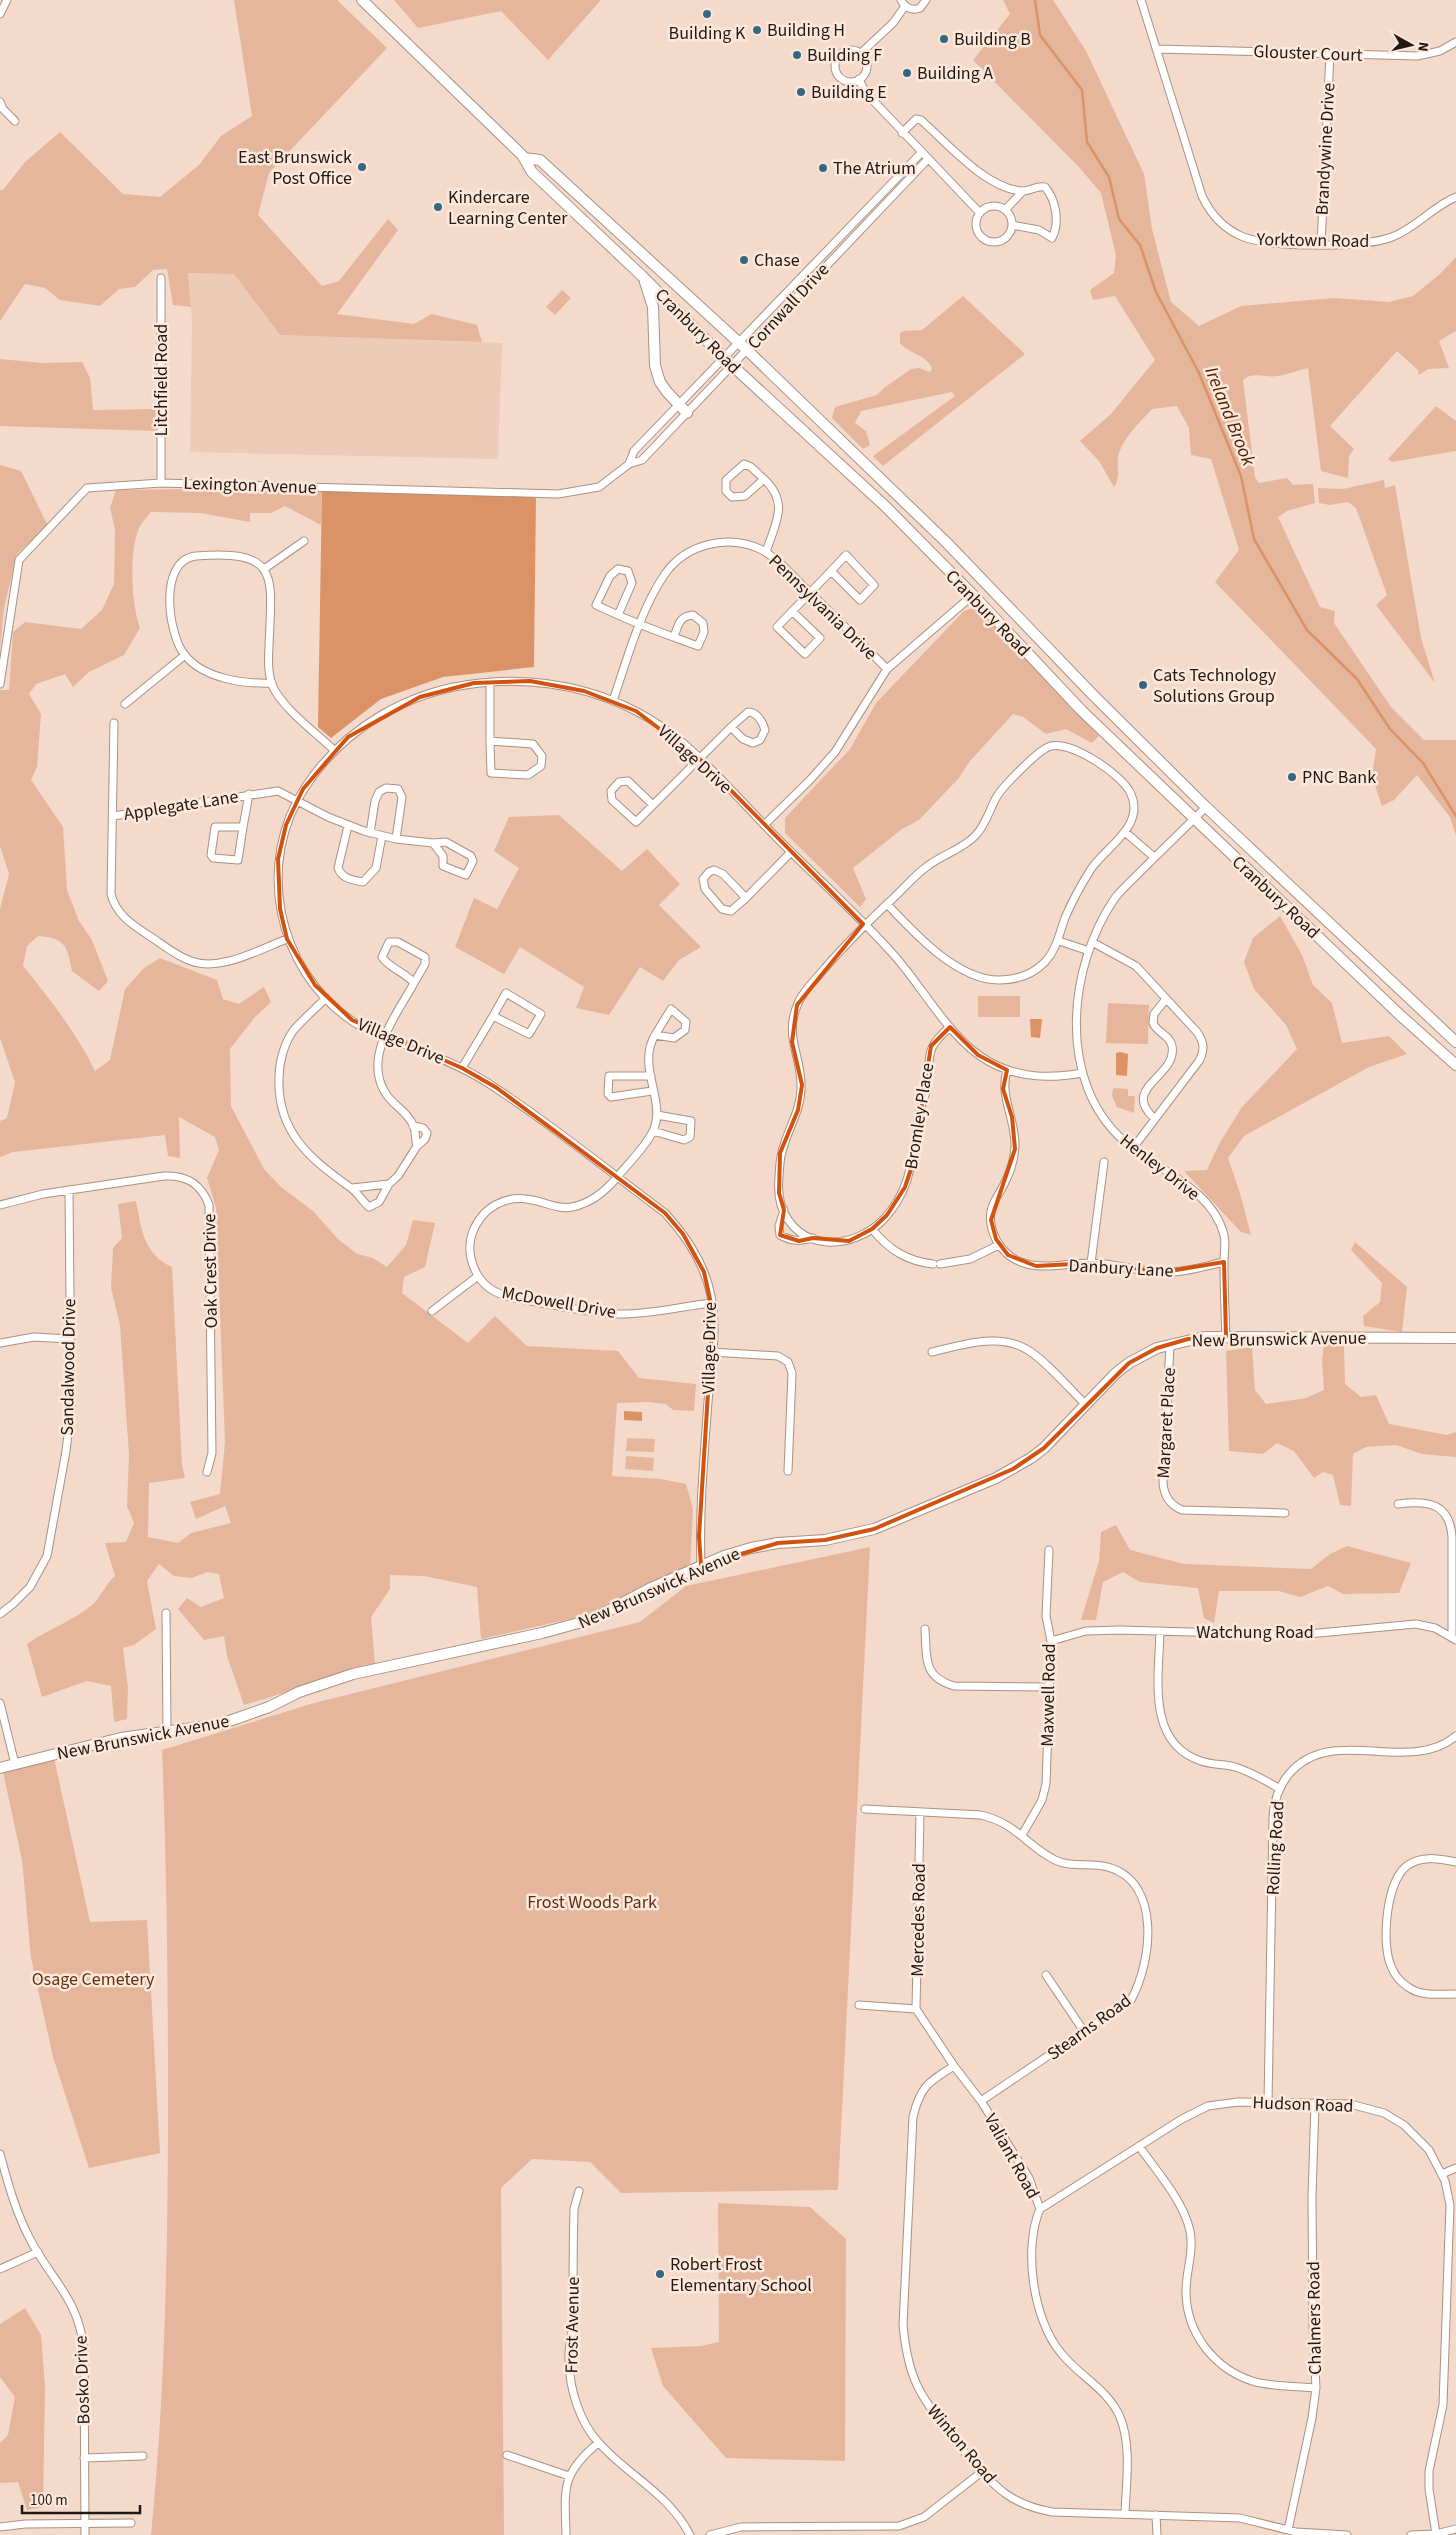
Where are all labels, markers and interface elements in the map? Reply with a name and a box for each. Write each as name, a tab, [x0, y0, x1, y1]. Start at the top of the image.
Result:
marker: Building K	[701, 8, 713, 20]
place label: Building H	[767, 18, 845, 43]
north arrow	[1386, 20, 1436, 70]
place label: Building K	[669, 21, 746, 46]
marker: Building H	[751, 24, 763, 36]
place label: Building B	[954, 27, 1031, 52]
marker: Building B	[938, 33, 950, 45]
street label: Glouster Court	[1253, 39, 1363, 68]
text: N	[1412, 41, 1433, 53]
place label: Building F	[807, 43, 882, 68]
marker: Building F	[791, 49, 803, 61]
place label: Building A	[917, 61, 993, 86]
marker: Building A	[901, 67, 913, 79]
place label: Building E	[811, 80, 887, 105]
street label: Brandywine Drive	[1310, 82, 1341, 216]
marker: Building E	[795, 86, 807, 98]
place label: East Brunswick Post Office	[238, 145, 352, 191]
place label: The Atrium	[833, 156, 916, 181]
marker: East Brunswick Post Office	[356, 161, 368, 173]
marker: The Atrium	[817, 162, 829, 174]
place label: Kindercare Learning Center	[448, 185, 568, 231]
marker: Kindercare Learning Center	[432, 201, 444, 213]
street label: Yorktown Road	[1255, 227, 1370, 254]
place label: Chase	[754, 248, 800, 273]
marker: Chase	[738, 254, 750, 266]
street label: Cornwall Drive	[742, 258, 835, 355]
street label: Cranbury Road	[649, 283, 746, 380]
street label: Litchfield Road	[149, 324, 174, 436]
water label: Ireland Brook	[1197, 363, 1262, 471]
street label: Lexington Avenue	[183, 471, 317, 500]
street label: Pennsylvania Drive	[763, 549, 882, 666]
street label: Cranbury Road	[940, 564, 1036, 662]
place label: Cats Technology Solutions Group	[1153, 663, 1277, 709]
marker: Cats Technology Solutions Group	[1137, 679, 1149, 691]
street label: Village Drive	[652, 719, 737, 800]
place label: PNC Bank	[1302, 765, 1376, 790]
marker: PNC Bank	[1286, 771, 1298, 783]
street label: Applegate Lane	[122, 784, 240, 827]
street label: Cranbury Road	[1226, 850, 1325, 945]
street label: Village Drive	[353, 1012, 448, 1071]
street label: Bromley Place	[899, 1061, 940, 1171]
street label: Henley Drive	[1115, 1128, 1205, 1207]
street label: Oak Crest Drive	[197, 1213, 224, 1329]
street label: Danbury Lane	[1068, 1253, 1174, 1284]
street label: McDowell Drive	[500, 1280, 618, 1325]
street label: Sandalwood Drive	[55, 1298, 82, 1436]
street label: Village Drive	[696, 1302, 723, 1394]
street label: New Brunswick Avenue	[1191, 1325, 1367, 1354]
street label: Margaret Place	[1151, 1367, 1182, 1479]
street label: New Brunswick Avenue	[574, 1541, 744, 1635]
street label: Watchung Road	[1196, 1620, 1314, 1645]
street label: Maxwell Road	[1035, 1643, 1062, 1747]
street label: New Brunswick Avenue	[55, 1709, 231, 1766]
street label: Rolling Road	[1261, 1800, 1290, 1896]
street label: Mercedes Road	[905, 1863, 932, 1977]
park label: Frost Woods Park	[527, 1890, 657, 1915]
park label: Osage Cemetery	[32, 1967, 155, 1992]
street label: Stearns Road	[1042, 1988, 1137, 2067]
street label: Hudson Road	[1252, 2090, 1354, 2119]
street label: Valiant Road	[978, 2109, 1045, 2203]
place label: Robert Frost Elementary School	[670, 2252, 812, 2298]
street label: Chalmers Road	[1301, 2261, 1328, 2375]
marker: Robert Frost Elementary School	[654, 2268, 666, 2280]
street label: Frost Avenue	[559, 2276, 586, 2374]
street label: Bosko Drive	[68, 2335, 97, 2425]
street label: Winton Road	[921, 2399, 1002, 2489]
scale bar	[22, 2482, 140, 2514]
text: 100 m	[30, 2490, 68, 2511]

